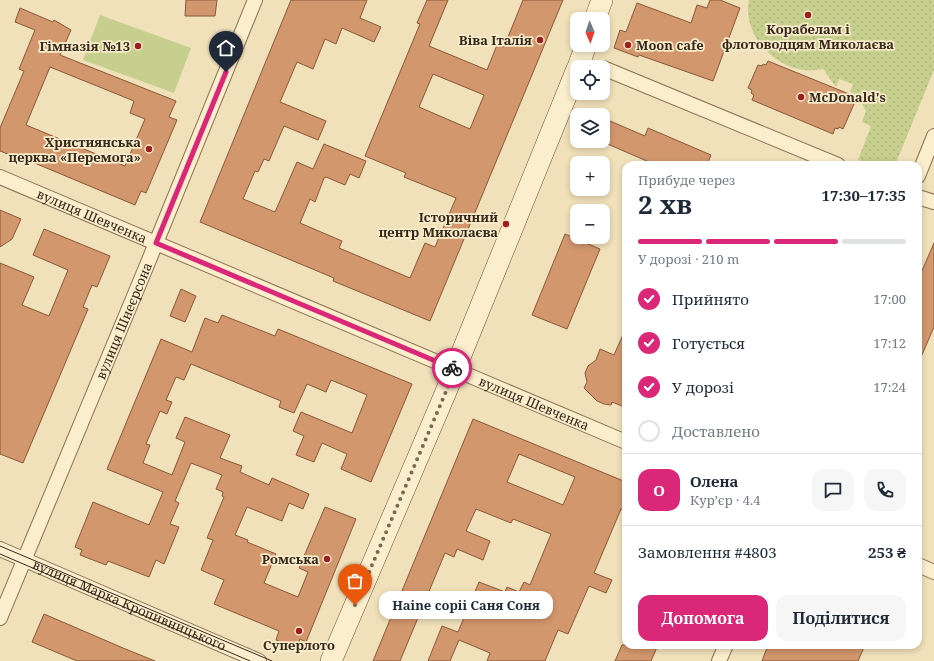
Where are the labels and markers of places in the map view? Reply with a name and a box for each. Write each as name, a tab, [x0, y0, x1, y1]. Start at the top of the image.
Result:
marker: Корабелам і флотоводцям Миколаєва	[803, 10, 813, 20]
place label: Корабелам і флотоводцям Миколаєва	[722, 20, 894, 53]
pin	[209, 31, 243, 72]
place label: Віва Італія	[459, 31, 532, 49]
marker: Віва Італія	[535, 35, 545, 45]
place label: Moon cafe	[636, 36, 704, 54]
place label: Гімназія №13	[40, 37, 130, 55]
marker: Moon cafe	[623, 40, 633, 50]
marker: Гімназія №13	[133, 41, 143, 51]
place label: McDonald's	[809, 88, 886, 106]
marker: McDonald's	[796, 92, 806, 102]
place label: Християнська церква «Перемога»	[8, 133, 141, 166]
marker: Християнська церква «Перемога»	[144, 144, 154, 154]
place label: Історичний центр Миколаєва	[379, 208, 498, 241]
marker: Історичний центр Миколаєва	[501, 219, 511, 229]
place label: Ромська	[262, 550, 319, 568]
marker: Ромська	[322, 554, 332, 564]
pin	[338, 564, 372, 605]
callout: Haine copii Саня Соня	[379, 591, 553, 619]
marker: Суперлото	[294, 626, 304, 636]
place label: Суперлото	[263, 636, 335, 654]

